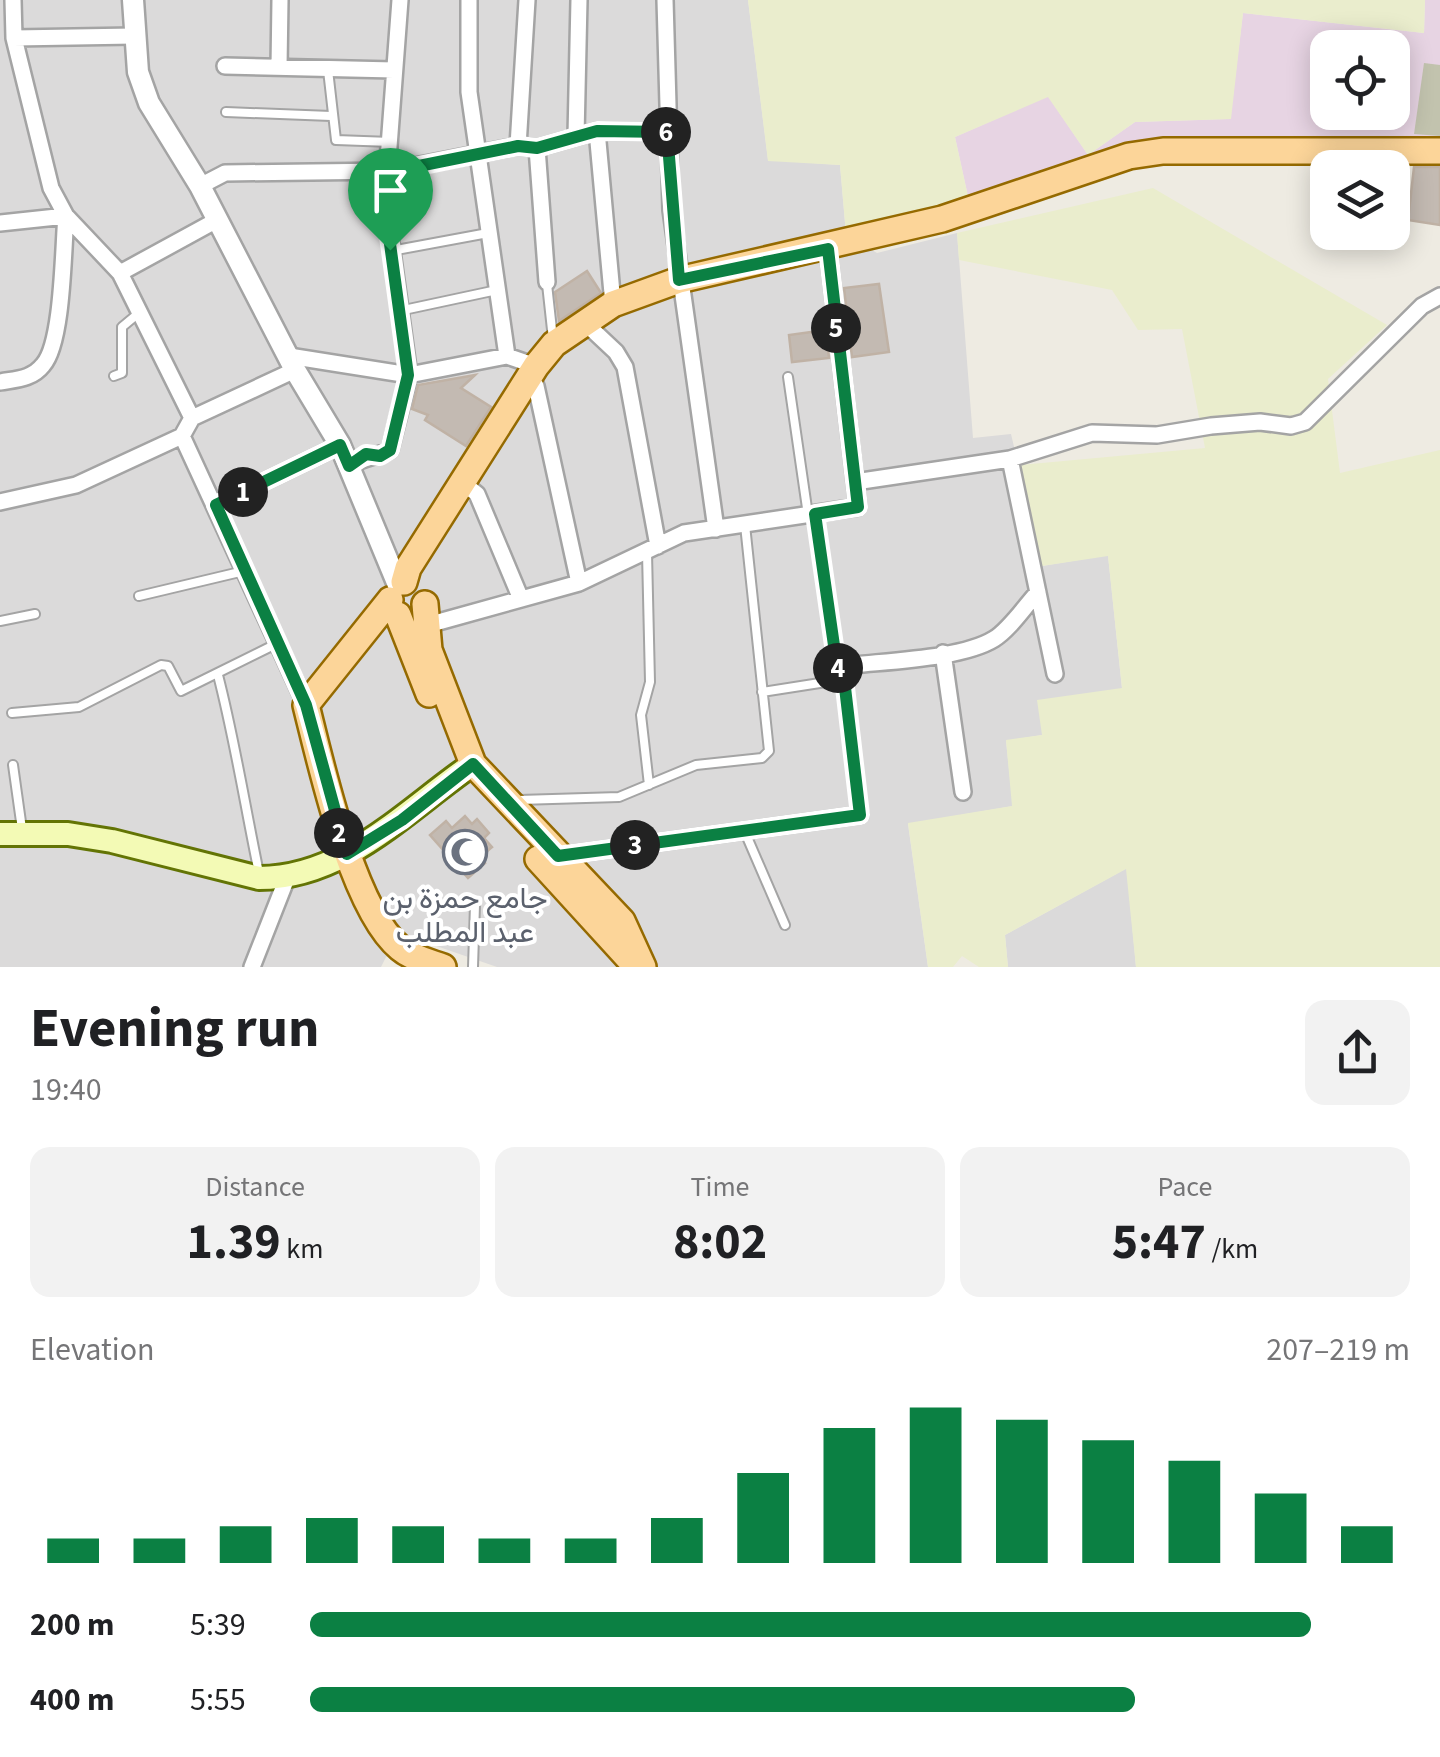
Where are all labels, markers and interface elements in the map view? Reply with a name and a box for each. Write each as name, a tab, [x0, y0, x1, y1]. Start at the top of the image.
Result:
map controls	[1310, 30, 1410, 250]
button: locate	[1310, 30, 1410, 130]
pin: 6	[641, 107, 691, 157]
text: 6	[659, 112, 673, 152]
pin	[348, 148, 433, 251]
button: layers	[1310, 150, 1410, 250]
icon: arrive	[363, 163, 418, 218]
pin: 5	[811, 303, 861, 353]
text: 5	[829, 308, 843, 348]
pin: 1	[218, 467, 268, 517]
text: 1	[236, 472, 250, 512]
pin: 4	[813, 643, 863, 693]
text: 4	[831, 648, 845, 688]
pin: 2	[314, 808, 364, 858]
text: 2	[332, 813, 346, 853]
pin: 3	[610, 820, 660, 870]
text: 3	[628, 825, 642, 865]
mosque icon: جامع حمزة بن عبد المطلب	[442, 829, 488, 875]
place label: جامع حمزة بن عبد المطلب	[383, 877, 547, 954]
text: Evening run	[30, 990, 319, 1068]
button: share	[1305, 1000, 1410, 1105]
text: 19:40	[30, 1067, 102, 1113]
text: Distance	[205, 1167, 305, 1207]
text: Time	[691, 1167, 750, 1207]
text: Pace	[1158, 1167, 1212, 1207]
text: 1.39	[187, 1207, 281, 1278]
text: 8:02	[673, 1207, 767, 1278]
text: 5:47	[1112, 1207, 1206, 1278]
text: km	[281, 1229, 323, 1269]
text: /km	[1206, 1229, 1258, 1269]
text: Elevation	[30, 1327, 155, 1373]
text: 207–219 m	[1266, 1327, 1410, 1373]
text: 200 m	[30, 1602, 115, 1648]
text: 5:39	[190, 1602, 246, 1648]
text: 400 m	[30, 1677, 115, 1723]
text: 5:55	[190, 1677, 246, 1723]

